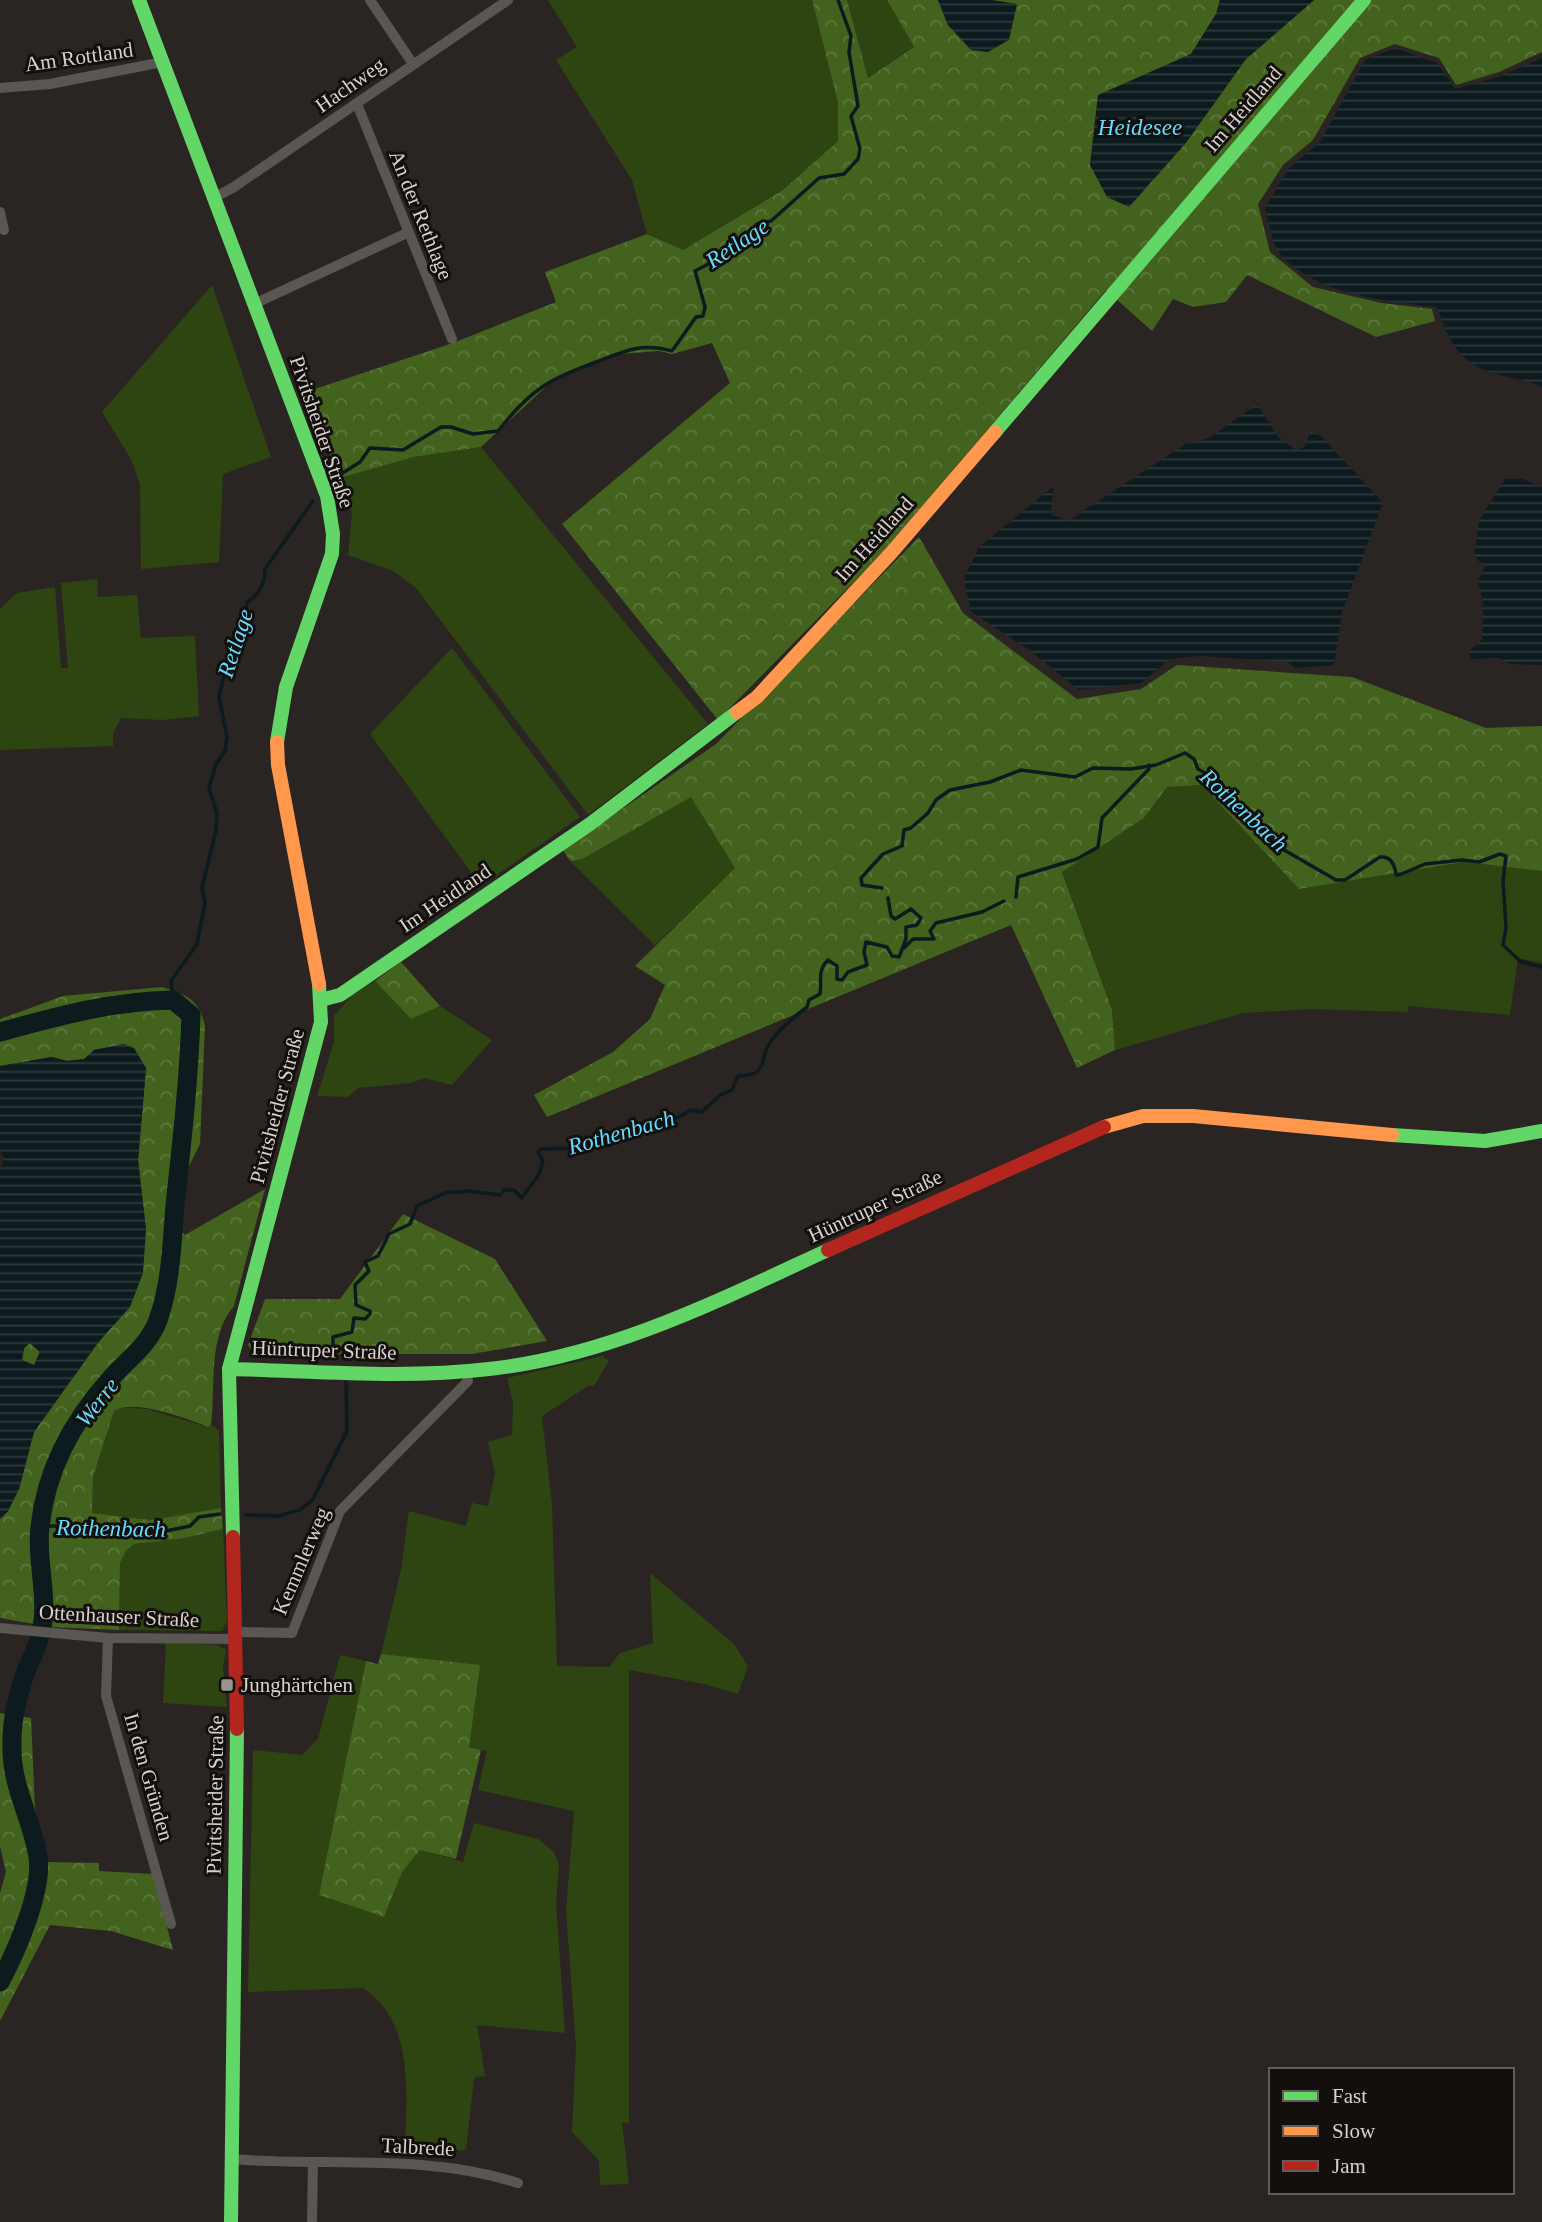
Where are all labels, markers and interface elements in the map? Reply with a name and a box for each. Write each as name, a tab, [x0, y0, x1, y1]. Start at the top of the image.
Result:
street label: Am Rottland	[23, 37, 135, 76]
street label: Hachweg	[311, 52, 390, 118]
street label: Im Heidland	[1199, 61, 1287, 157]
water label: Heidesee	[1097, 115, 1182, 140]
street label: An der Rethlage	[384, 147, 458, 283]
water label: Retlage	[700, 213, 773, 274]
street label: Pivitsheider Straße	[285, 353, 359, 511]
street label: Im Heidland	[830, 491, 919, 586]
water label: Retlage	[212, 606, 258, 681]
water label: Rothenbach	[1194, 763, 1292, 857]
street label: Im Heidland	[395, 858, 496, 937]
street label: Pivitsheider Straße	[245, 1026, 309, 1186]
water label: Rothenbach	[564, 1105, 677, 1160]
street label: Hüntruper Straße	[804, 1164, 946, 1248]
street label: Hüntruper Straße	[251, 1335, 397, 1365]
water label: Werre	[71, 1373, 124, 1431]
street label: Kemmlerweg	[268, 1503, 335, 1618]
water label: Rothenbach	[55, 1515, 166, 1542]
street label: Ottenhauser Straße	[38, 1600, 200, 1632]
place label: Junghärtchen	[241, 1673, 353, 1697]
marker: Junghärtchen	[219, 1677, 235, 1693]
street label: In den Gründen	[119, 1710, 179, 1844]
street label: Pivitsheider Straße	[202, 1715, 228, 1875]
legend	[1269, 2068, 1514, 2194]
text: Fast	[1332, 2084, 1367, 2108]
text: Slow	[1332, 2119, 1376, 2143]
street label: Talbrede	[381, 2133, 455, 2161]
text: Jam	[1332, 2154, 1366, 2178]

